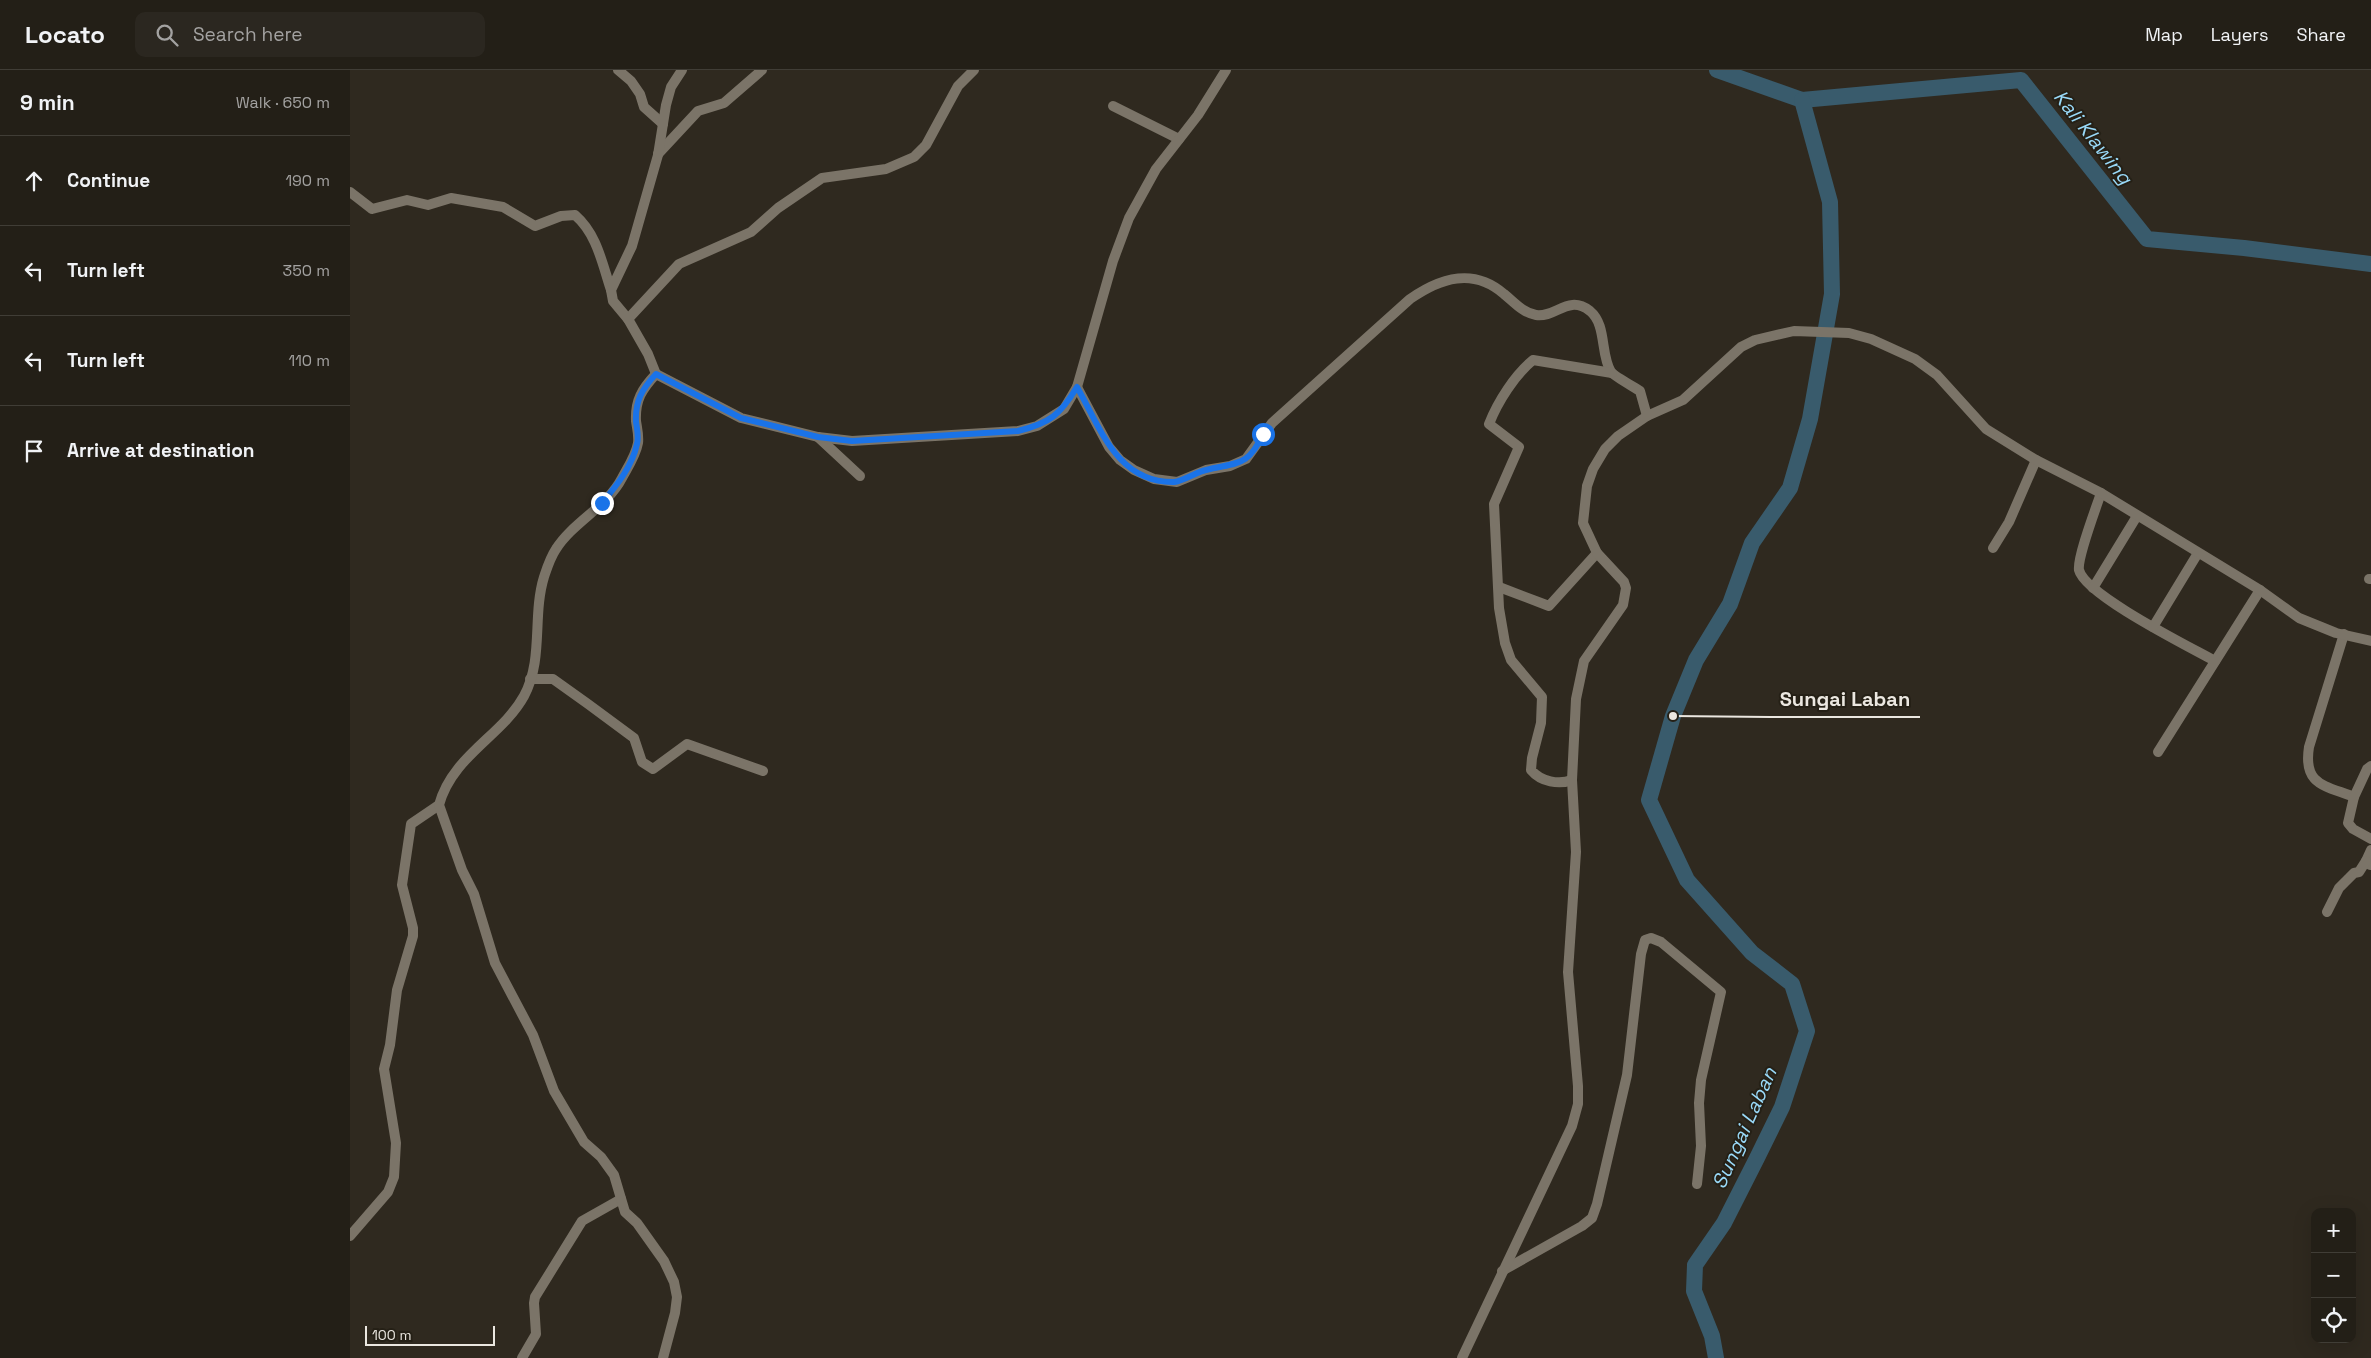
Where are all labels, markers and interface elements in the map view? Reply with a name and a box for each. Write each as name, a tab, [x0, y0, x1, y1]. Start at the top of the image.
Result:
search box	[135, 12, 485, 57]
text: Locato	[25, 19, 105, 50]
icon: search	[153, 21, 181, 49]
text: Search here	[193, 22, 302, 47]
text: Map	[2145, 23, 2183, 46]
text: Layers	[2211, 23, 2268, 46]
text: Share	[2296, 23, 2346, 46]
water label: Kali Klawing	[2048, 84, 2139, 190]
text: 9 min	[20, 89, 75, 116]
text: Walk · 650 m	[236, 92, 330, 113]
icon: ahead	[20, 167, 48, 195]
text: Continue	[67, 168, 150, 193]
text: 190 m	[285, 170, 330, 191]
icon: left	[20, 257, 48, 285]
text: Turn left	[67, 258, 145, 283]
text: 350 m	[283, 260, 330, 281]
icon: left	[20, 347, 48, 375]
text: Turn left	[67, 348, 145, 373]
text: 110 m	[288, 350, 330, 371]
route start	[1252, 423, 1275, 446]
icon: arrive	[20, 437, 48, 465]
text: Arrive at destination	[67, 438, 255, 463]
route end	[591, 492, 614, 515]
callout: Sungai Laban	[1770, 682, 1920, 717]
text: Sungai Laban	[1780, 686, 1910, 712]
water label: Sungai Laban	[1706, 1063, 1783, 1193]
map controls	[2311, 1208, 2356, 1343]
button: +	[2311, 1208, 2356, 1253]
button: −	[2311, 1253, 2356, 1298]
button: locate	[2311, 1298, 2356, 1343]
scale bar	[365, 1323, 495, 1346]
text: 100 m	[372, 1326, 411, 1344]

